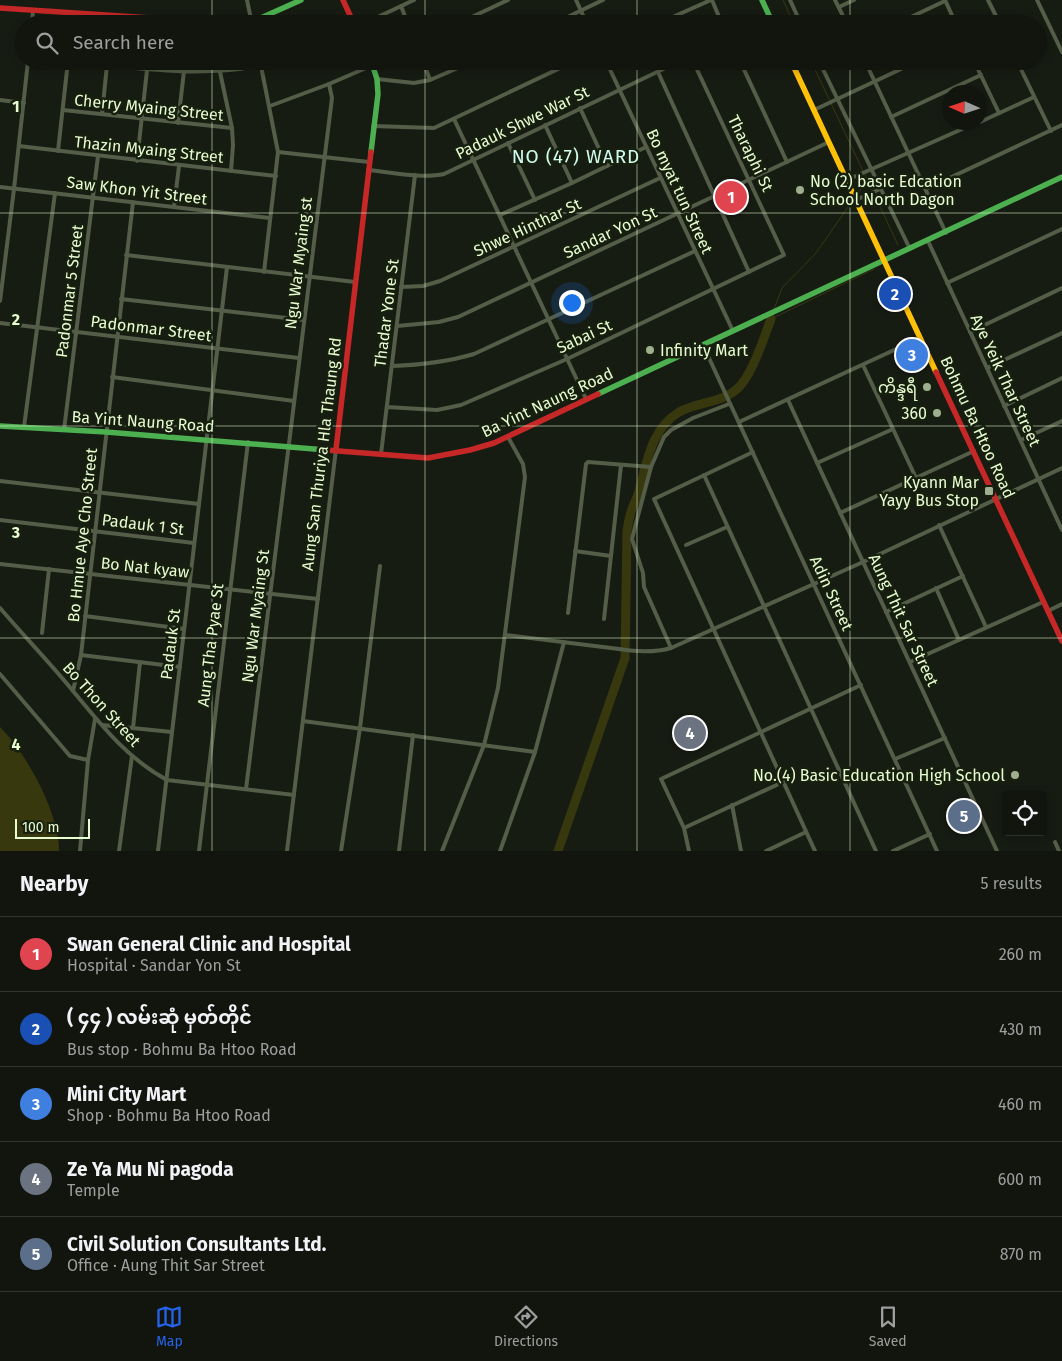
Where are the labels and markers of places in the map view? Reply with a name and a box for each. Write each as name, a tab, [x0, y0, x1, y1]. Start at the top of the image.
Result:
place label: No (2) basic Edcation School North Dagon	[810, 172, 962, 209]
pin: 1	[715, 178, 747, 216]
marker: No (2) basic Edcation School North Dagon	[794, 184, 806, 196]
pin: 2	[879, 275, 911, 313]
pin: 3	[896, 336, 928, 374]
place label: Infinity Mart	[660, 341, 748, 360]
marker: Infinity Mart	[644, 344, 656, 356]
place label: ကိန္ဒရီ	[878, 377, 918, 401]
marker: ကိန္ဒရီ	[921, 381, 933, 393]
place label: 360	[902, 404, 927, 423]
marker: 360	[931, 407, 943, 419]
place label: Kyann Mar Yayy Bus Stop	[879, 473, 980, 510]
marker: Kyann Mar Yayy Bus Stop	[983, 485, 995, 497]
pin: 4	[674, 714, 706, 752]
place label: No.(4) Basic Education High School	[753, 766, 1005, 785]
marker: No.(4) Basic Education High School	[1009, 769, 1021, 781]
pin: 5	[948, 797, 980, 835]

